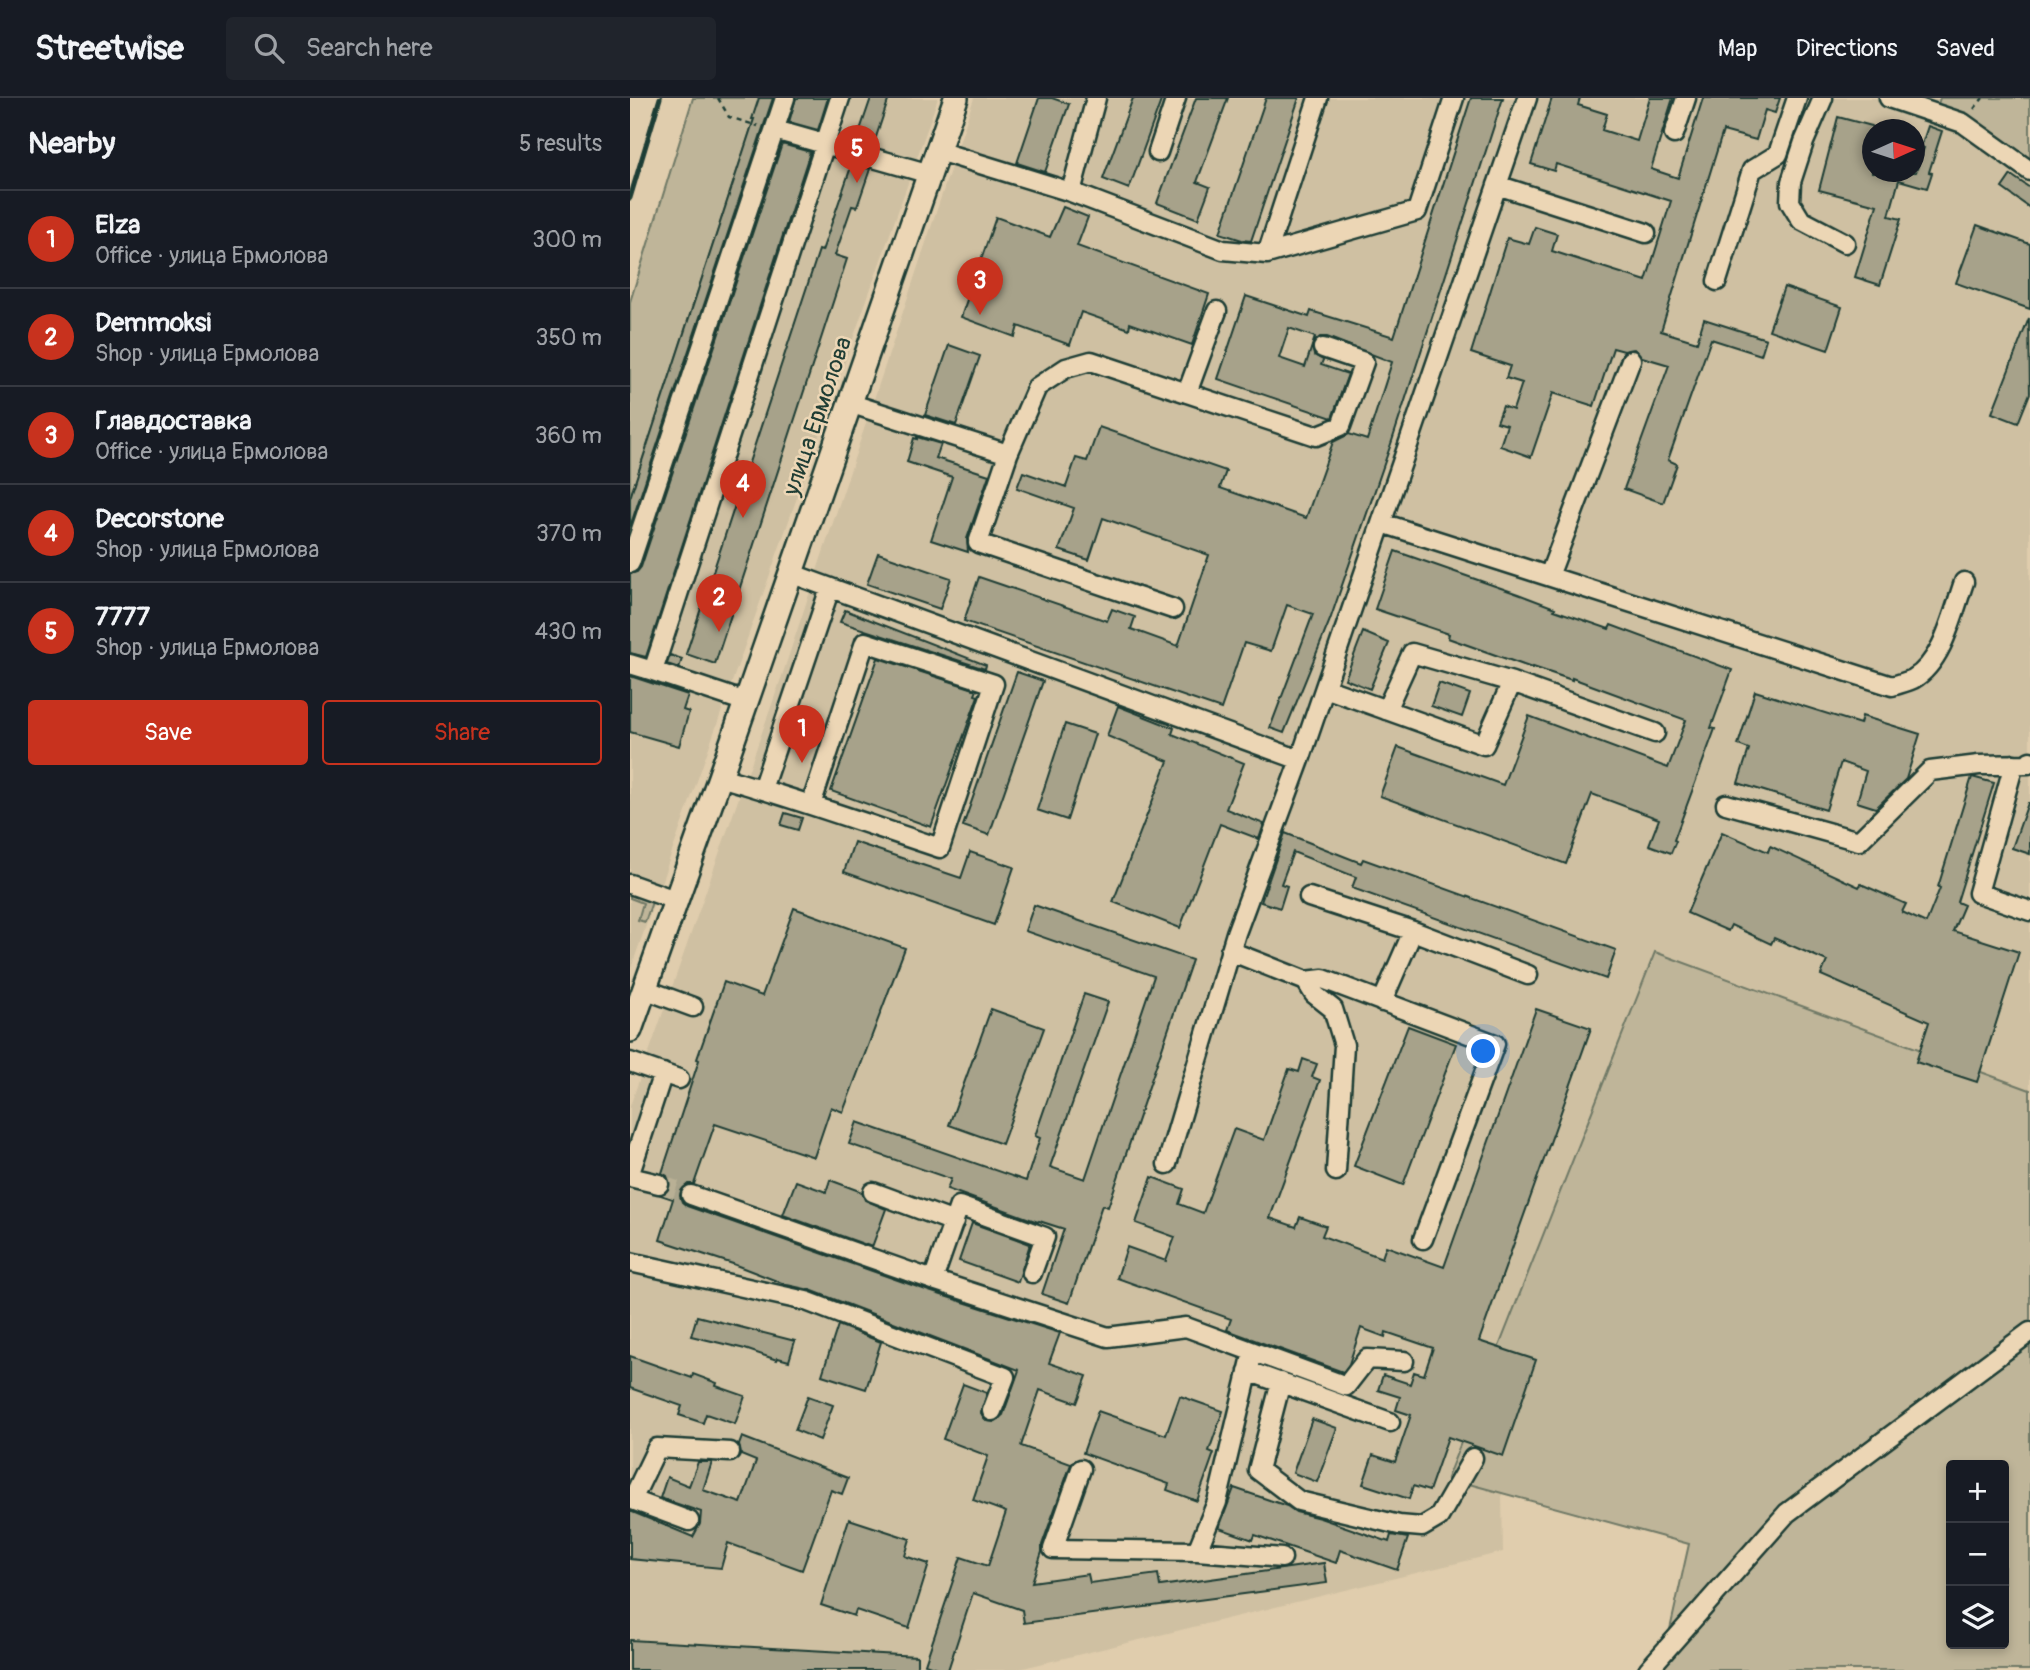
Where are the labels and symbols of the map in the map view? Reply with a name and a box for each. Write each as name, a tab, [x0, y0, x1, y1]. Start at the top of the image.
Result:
north arrow	[1862, 119, 1925, 182]
pin: 5	[834, 125, 880, 183]
pin: 3	[957, 257, 1003, 315]
street label: улица Ермолова	[776, 333, 858, 500]
pin: 4	[720, 460, 766, 518]
pin: 2	[696, 574, 742, 632]
pin: 1	[779, 705, 825, 763]
your location	[1466, 1034, 1500, 1068]

